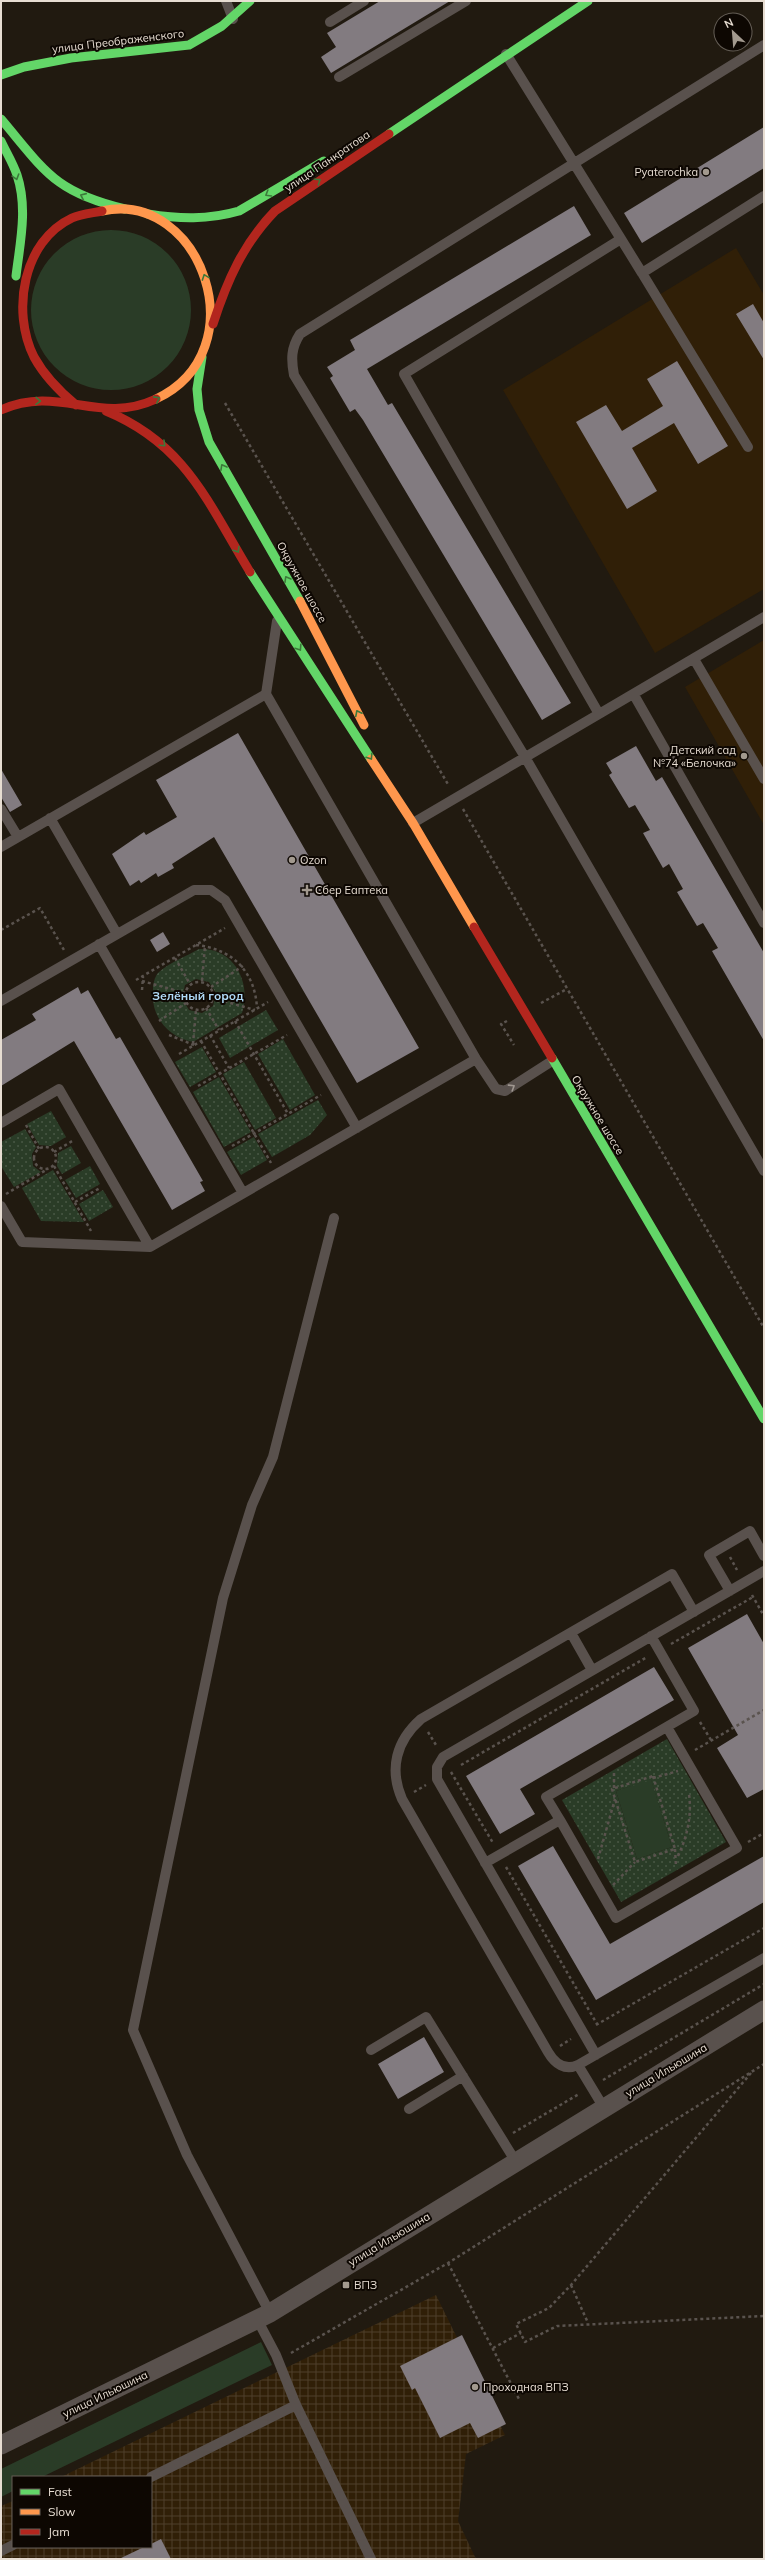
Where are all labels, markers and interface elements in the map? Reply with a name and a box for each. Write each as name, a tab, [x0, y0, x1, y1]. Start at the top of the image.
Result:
north arrow	[713, 12, 753, 52]
text: N	[722, 15, 735, 31]
street label: улица Преображенского	[51, 26, 185, 56]
street label: улица Панкратова	[282, 127, 372, 195]
place label: Pyaterochka	[634, 165, 698, 179]
marker: Pyaterochka	[701, 167, 711, 177]
one-way arrow	[11, 173, 20, 180]
one-way arrow	[314, 179, 321, 186]
one-way arrow	[265, 190, 272, 197]
one-way arrow	[80, 193, 87, 201]
one-way arrow	[201, 274, 210, 281]
one-way arrow	[35, 396, 41, 405]
one-way arrow	[153, 396, 160, 403]
one-way arrow	[158, 439, 166, 447]
one-way arrow	[220, 463, 227, 471]
street label: Окружное шоссе	[274, 539, 330, 625]
one-way arrow	[232, 546, 240, 553]
one-way arrow	[285, 576, 292, 583]
one-way arrow	[294, 644, 302, 651]
one-way arrow	[355, 710, 362, 717]
place label: Детский сад №74 «Белочка»	[653, 743, 736, 770]
marker: Детский сад №74 «Белочка»	[739, 751, 749, 761]
one-way arrow	[365, 753, 373, 760]
place label: Ozon	[300, 853, 327, 867]
marker: Ozon	[287, 855, 297, 865]
place label: Сбер Еаптека	[315, 883, 388, 897]
marker: Сбер Еаптека	[302, 885, 312, 895]
district label: Зелёный город	[152, 988, 244, 1003]
street label: Окружное шоссе	[569, 1073, 627, 1157]
one-way arrow	[508, 1084, 515, 1091]
street label: улица Ильюшина	[622, 2040, 710, 2100]
street label: улица Ильюшина	[345, 2209, 433, 2269]
place label: ВПЗ	[354, 2278, 377, 2292]
marker: ВПЗ	[341, 2280, 351, 2290]
street label: улица Ильюшина	[60, 2367, 150, 2421]
place label: Проходная ВПЗ	[483, 2380, 569, 2394]
marker: Проходная ВПЗ	[470, 2382, 480, 2392]
legend	[12, 2476, 152, 2548]
text: Fast	[48, 2484, 72, 2499]
text: Slow	[48, 2504, 76, 2519]
text: Jam	[48, 2524, 70, 2539]

